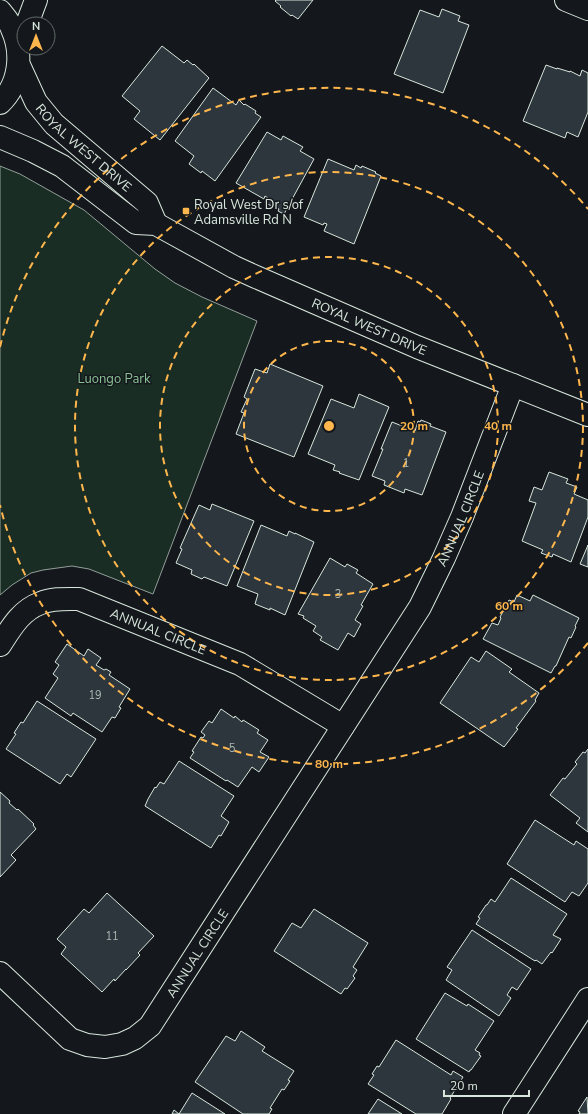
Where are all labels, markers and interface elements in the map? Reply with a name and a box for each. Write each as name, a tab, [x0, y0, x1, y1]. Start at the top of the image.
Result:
north arrow	[16, 16, 56, 56]
text: N	[32, 19, 40, 34]
street label: ROYAL WEST DRIVE	[31, 100, 135, 196]
place label: Royal West Dr s/of Adamsville Rd N	[194, 196, 304, 229]
marker: Royal West Dr s/of Adamsville Rd N	[181, 206, 191, 216]
street label: ROYAL WEST DRIVE	[309, 294, 429, 360]
park label: Luongo Park	[78, 370, 151, 388]
text: 20 m	[400, 418, 428, 434]
text: 40 m	[484, 418, 512, 434]
centre of rings	[322, 419, 336, 433]
house number: 1	[403, 456, 409, 471]
street label: ANNUAL CIRCLE	[433, 468, 489, 570]
house number: 3	[335, 587, 341, 602]
text: 60 m	[495, 598, 523, 614]
street label: ANNUAL CIRCLE	[107, 605, 209, 659]
house number: 19	[88, 688, 102, 703]
house number: 5	[229, 741, 236, 756]
text: 80 m	[315, 756, 343, 772]
street label: ANNUAL CIRCLE	[163, 906, 233, 1001]
house number: 11	[105, 929, 119, 944]
scale bar	[444, 1072, 529, 1098]
text: 20 m	[450, 1078, 478, 1094]

